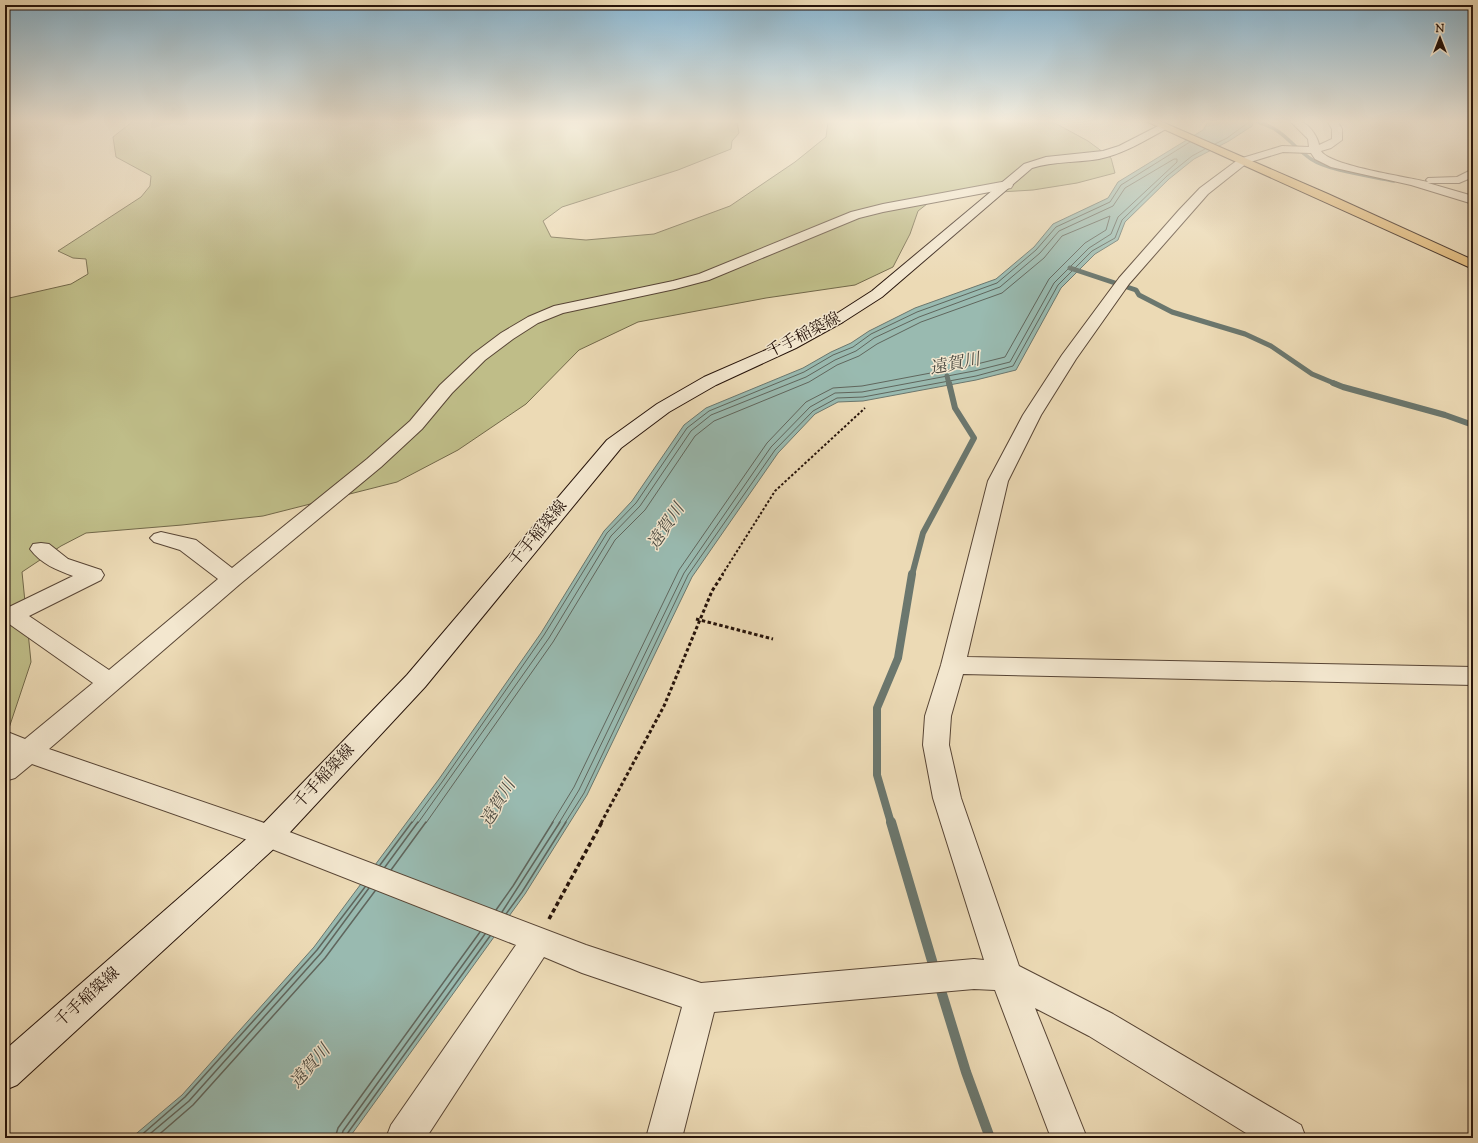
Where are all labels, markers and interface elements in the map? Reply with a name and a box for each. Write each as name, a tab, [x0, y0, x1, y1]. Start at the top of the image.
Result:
north arrow	[1420, 18, 1460, 58]
text: N	[1435, 21, 1445, 37]
street label: 千手稲築線	[763, 308, 845, 364]
water label: 遠賀川	[928, 348, 984, 382]
street label: 千手稲築線	[504, 496, 574, 572]
water label: 遠賀川	[643, 497, 692, 555]
street label: 千手稲築線	[289, 740, 361, 814]
water label: 遠賀川	[476, 774, 523, 832]
street label: 千手稲築線	[51, 963, 125, 1033]
water label: 遠賀川	[285, 1038, 338, 1094]

